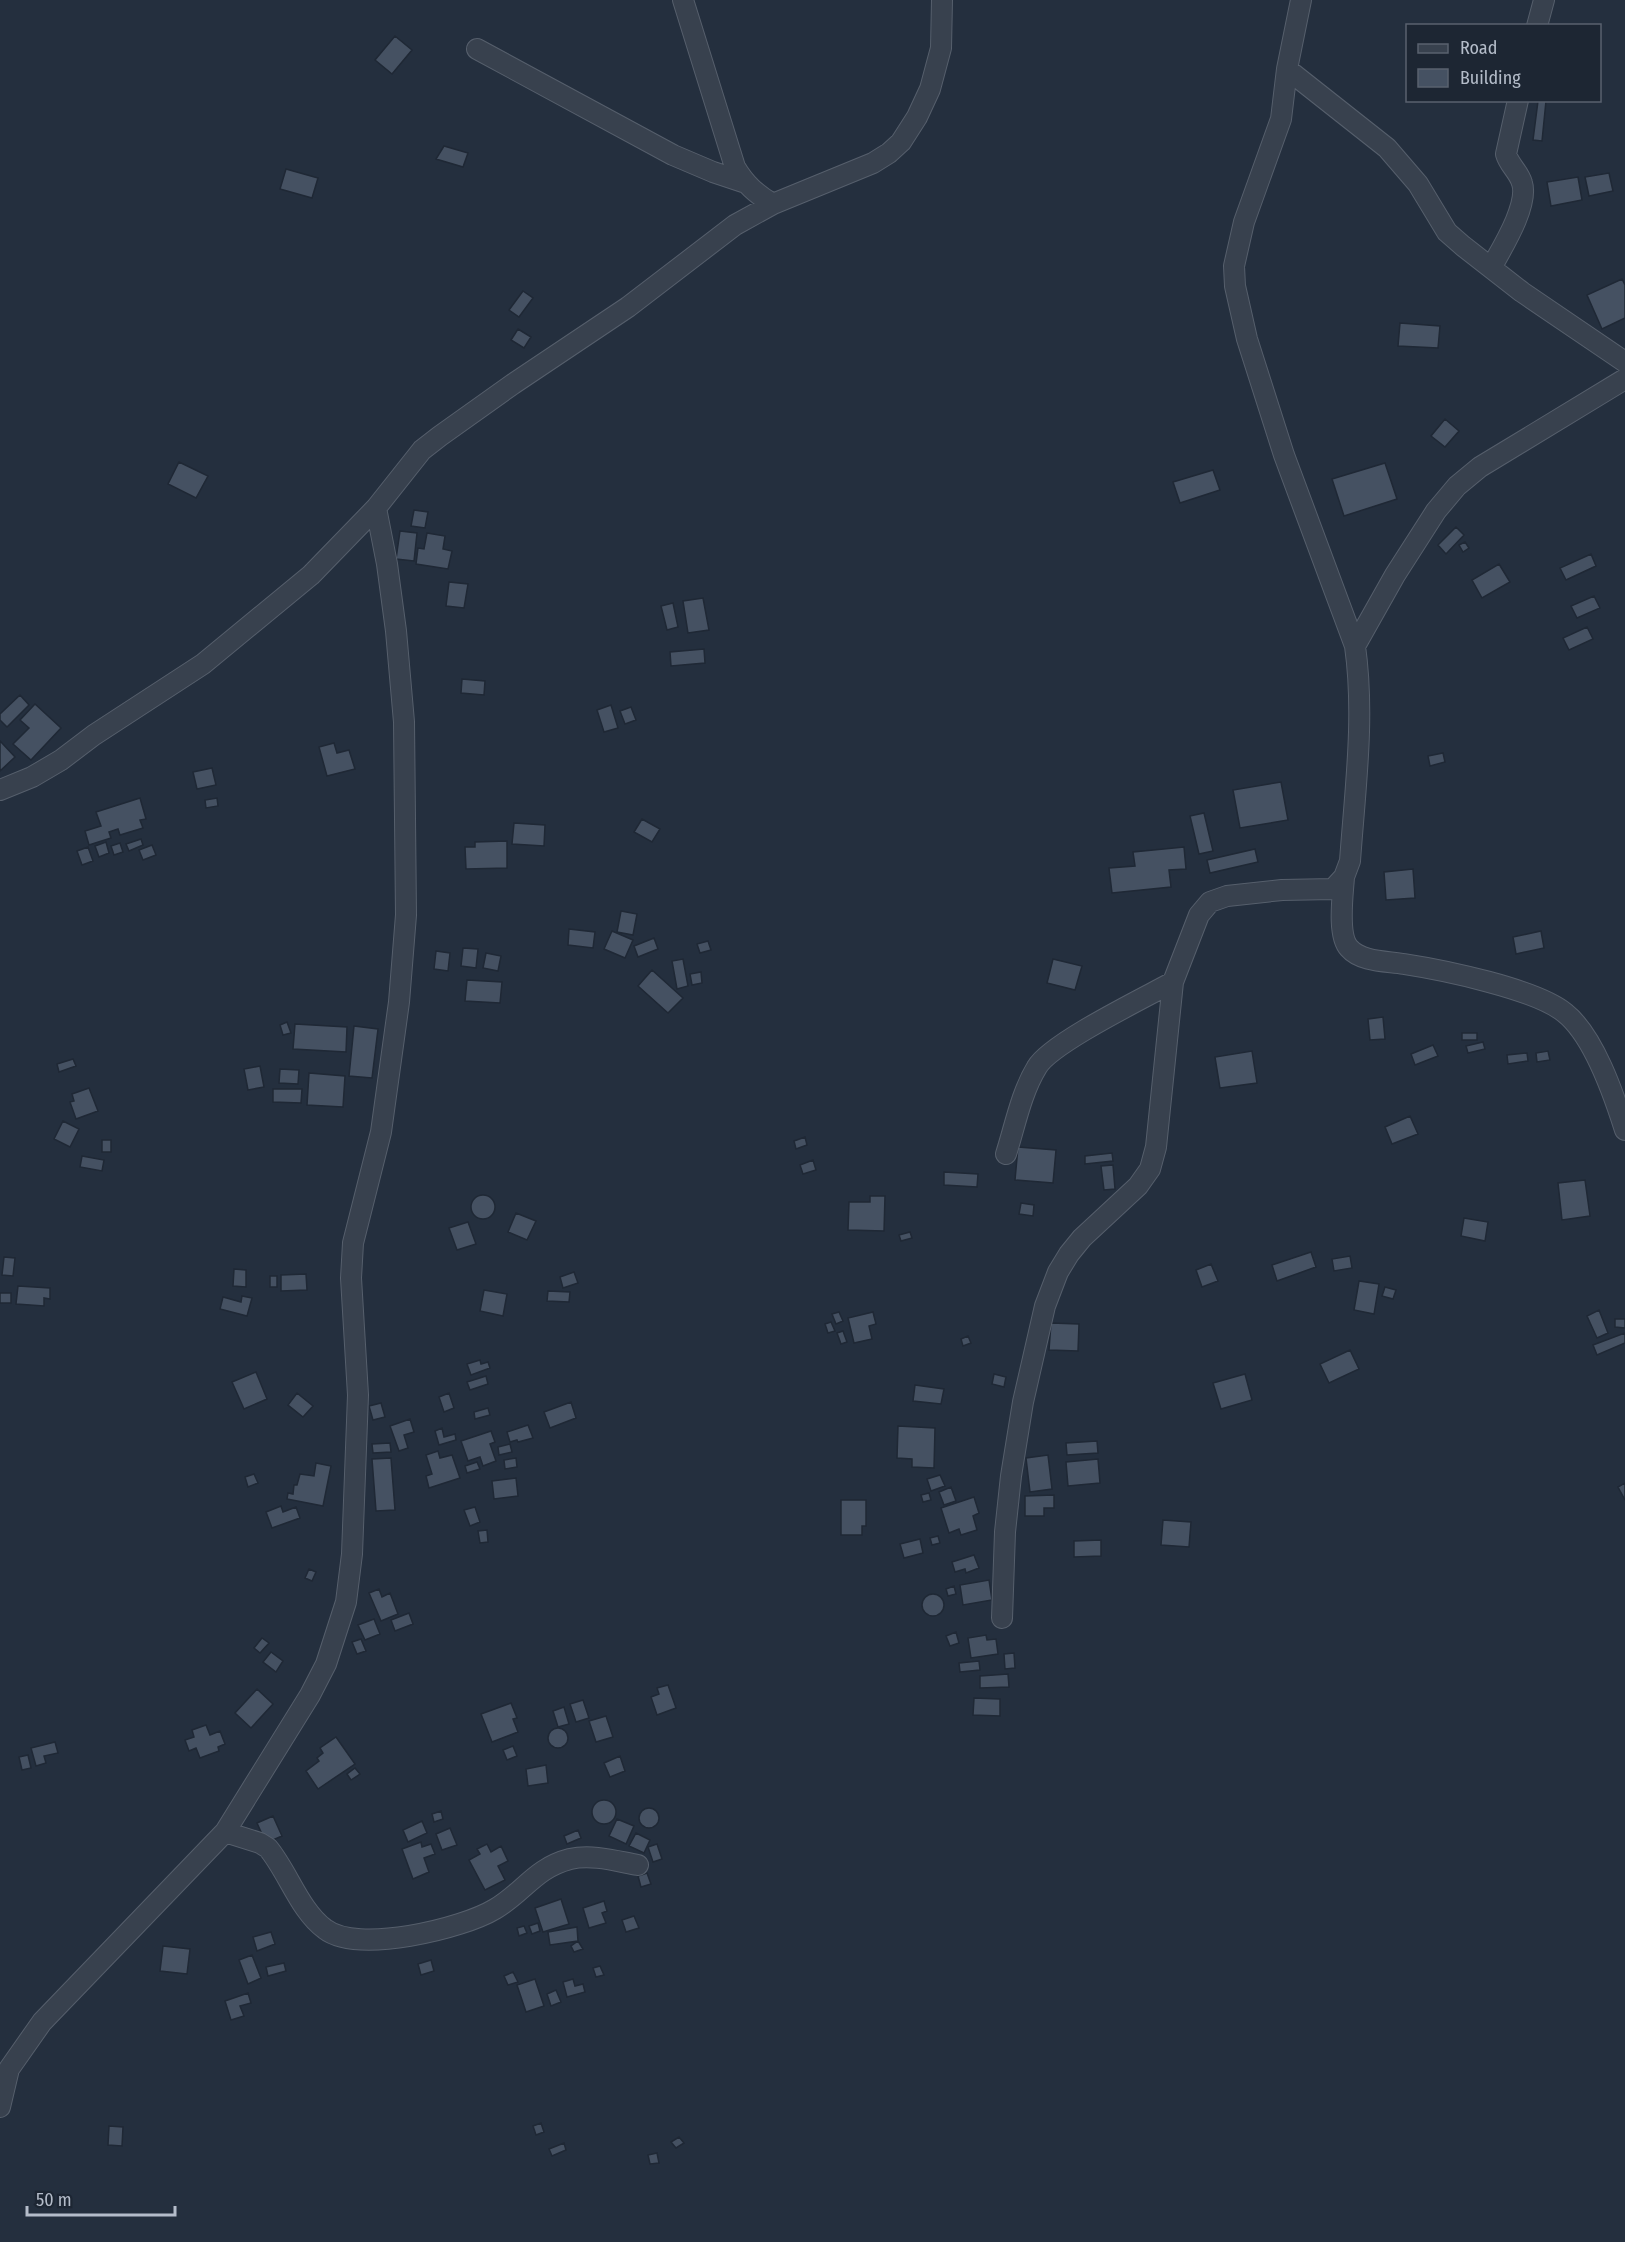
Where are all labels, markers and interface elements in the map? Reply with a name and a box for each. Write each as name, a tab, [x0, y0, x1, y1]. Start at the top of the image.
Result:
legend	[1406, 24, 1601, 102]
text: Road	[1460, 37, 1497, 59]
text: Building	[1460, 67, 1521, 89]
scale bar	[27, 2179, 176, 2217]
text: 50 m	[36, 2189, 72, 2211]

